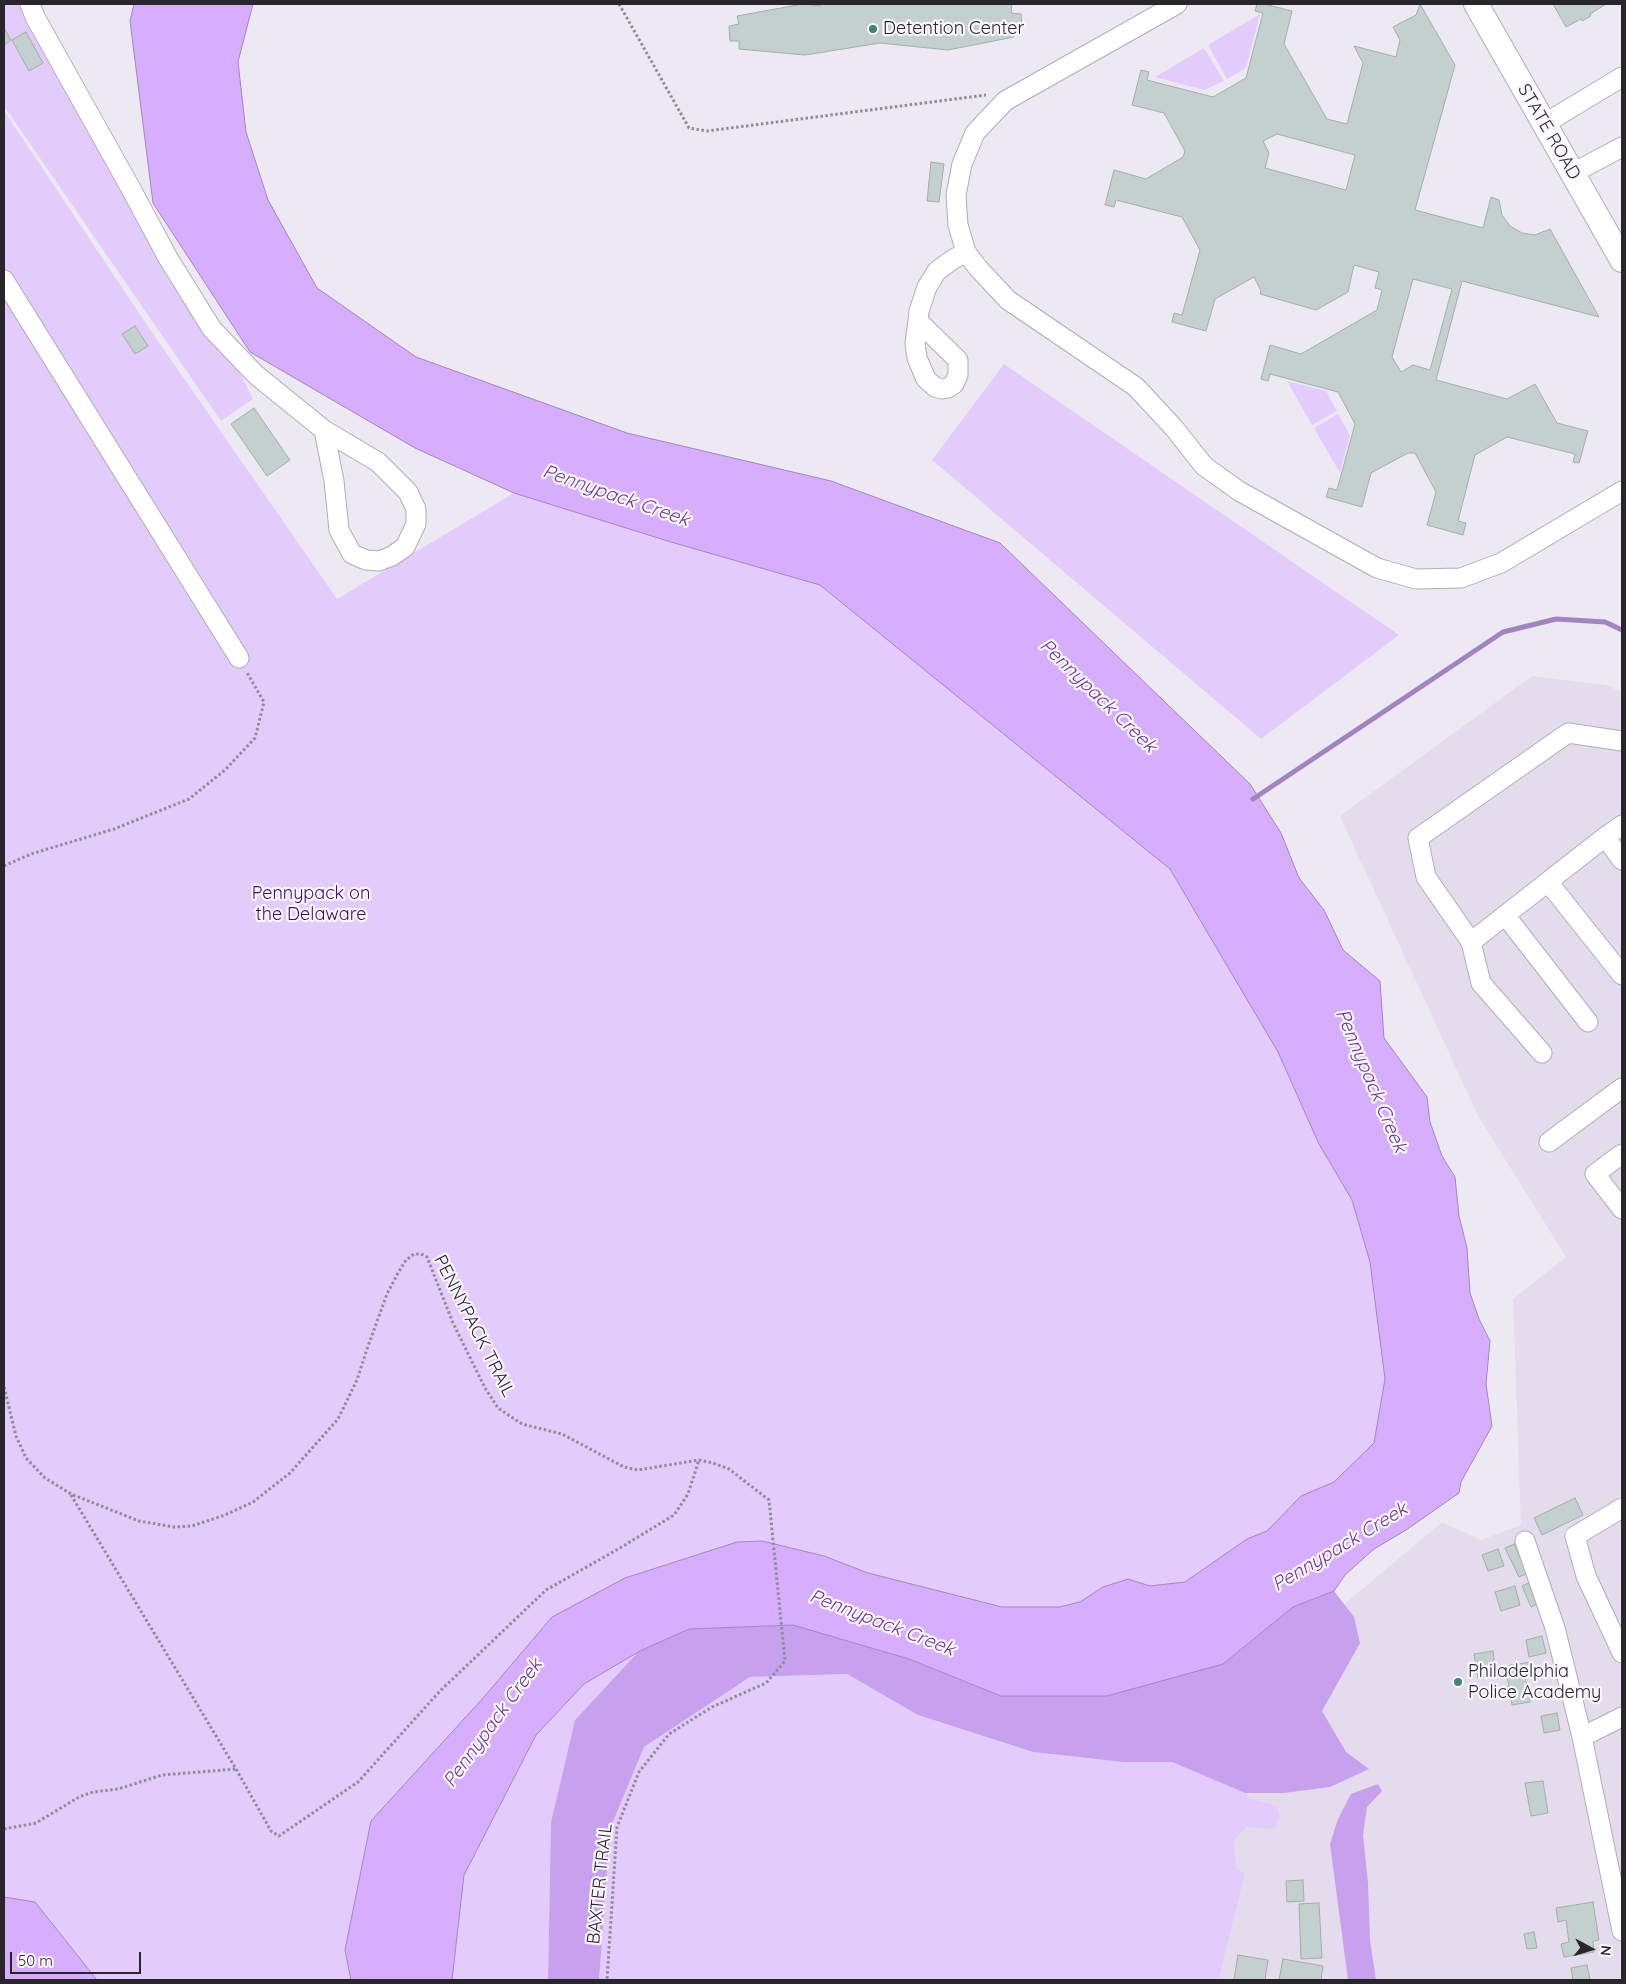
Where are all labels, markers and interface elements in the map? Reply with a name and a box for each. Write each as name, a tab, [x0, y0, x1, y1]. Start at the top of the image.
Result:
place label: Detention Center	[883, 18, 1024, 40]
marker: Detention Center	[867, 23, 879, 35]
street label: STATE ROAD	[1513, 80, 1585, 184]
water label: Pennypack Creek	[540, 460, 692, 532]
water label: Pennypack Creek	[1035, 634, 1161, 758]
park label: Pennypack on the Delaware	[252, 883, 370, 926]
water label: Pennypack Creek	[1330, 1006, 1412, 1156]
street label: PENNYPACK TRAIL	[429, 1251, 519, 1401]
water label: Pennypack Creek	[1268, 1498, 1412, 1596]
water label: Pennypack Creek	[806, 1585, 958, 1661]
water label: Pennypack Creek	[439, 1654, 547, 1792]
place label: Philadelphia Police Academy	[1468, 1661, 1601, 1704]
marker: Philadelphia Police Academy	[1452, 1676, 1464, 1688]
street label: BAXTER TRAIL	[583, 1823, 617, 1945]
north arrow	[1566, 1924, 1616, 1974]
scale bar	[12, 1942, 144, 1974]
text: N	[1596, 1944, 1615, 1957]
text: 50 m	[18, 1951, 53, 1970]

